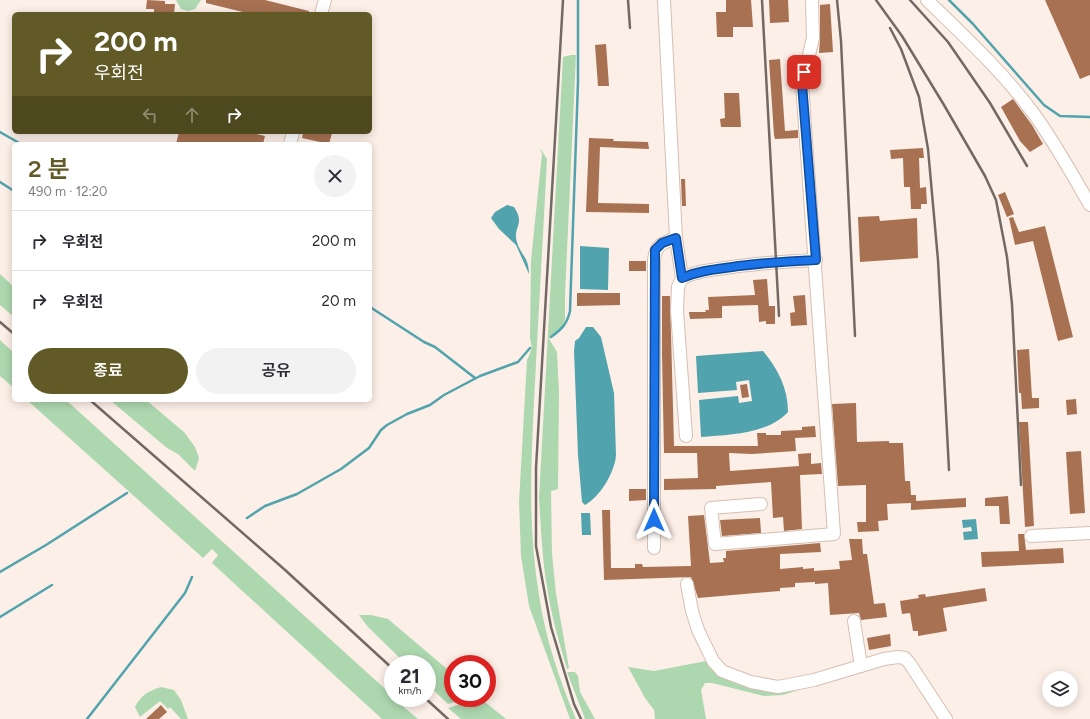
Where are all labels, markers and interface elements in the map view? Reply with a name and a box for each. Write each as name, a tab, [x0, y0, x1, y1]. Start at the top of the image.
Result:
text: 200 m	[94, 24, 178, 58]
icon: right	[28, 28, 80, 80]
pin	[787, 55, 821, 89]
icon: arrive	[793, 61, 815, 83]
text: 우회전	[94, 62, 144, 84]
icon: left	[139, 104, 161, 126]
icon: ahead	[181, 104, 203, 126]
icon: right	[223, 104, 245, 126]
text: 2 분	[28, 154, 70, 183]
button: close	[314, 155, 356, 197]
text: 490 m · 12:20	[28, 184, 107, 199]
icon: right	[28, 230, 50, 252]
text: 200 m	[312, 232, 356, 250]
text: 우회전	[62, 233, 103, 251]
icon: right	[28, 290, 50, 312]
text: 20 m	[322, 292, 356, 310]
text: 우회전	[62, 293, 103, 311]
button: 종료	[28, 348, 188, 394]
button: 공유	[196, 348, 356, 394]
position arrow	[633, 499, 675, 541]
speed limit sign: 30	[444, 655, 496, 707]
text: 21	[400, 664, 420, 688]
map controls	[1042, 671, 1078, 707]
button: layers	[1042, 671, 1078, 707]
text: km/h	[399, 684, 421, 697]

